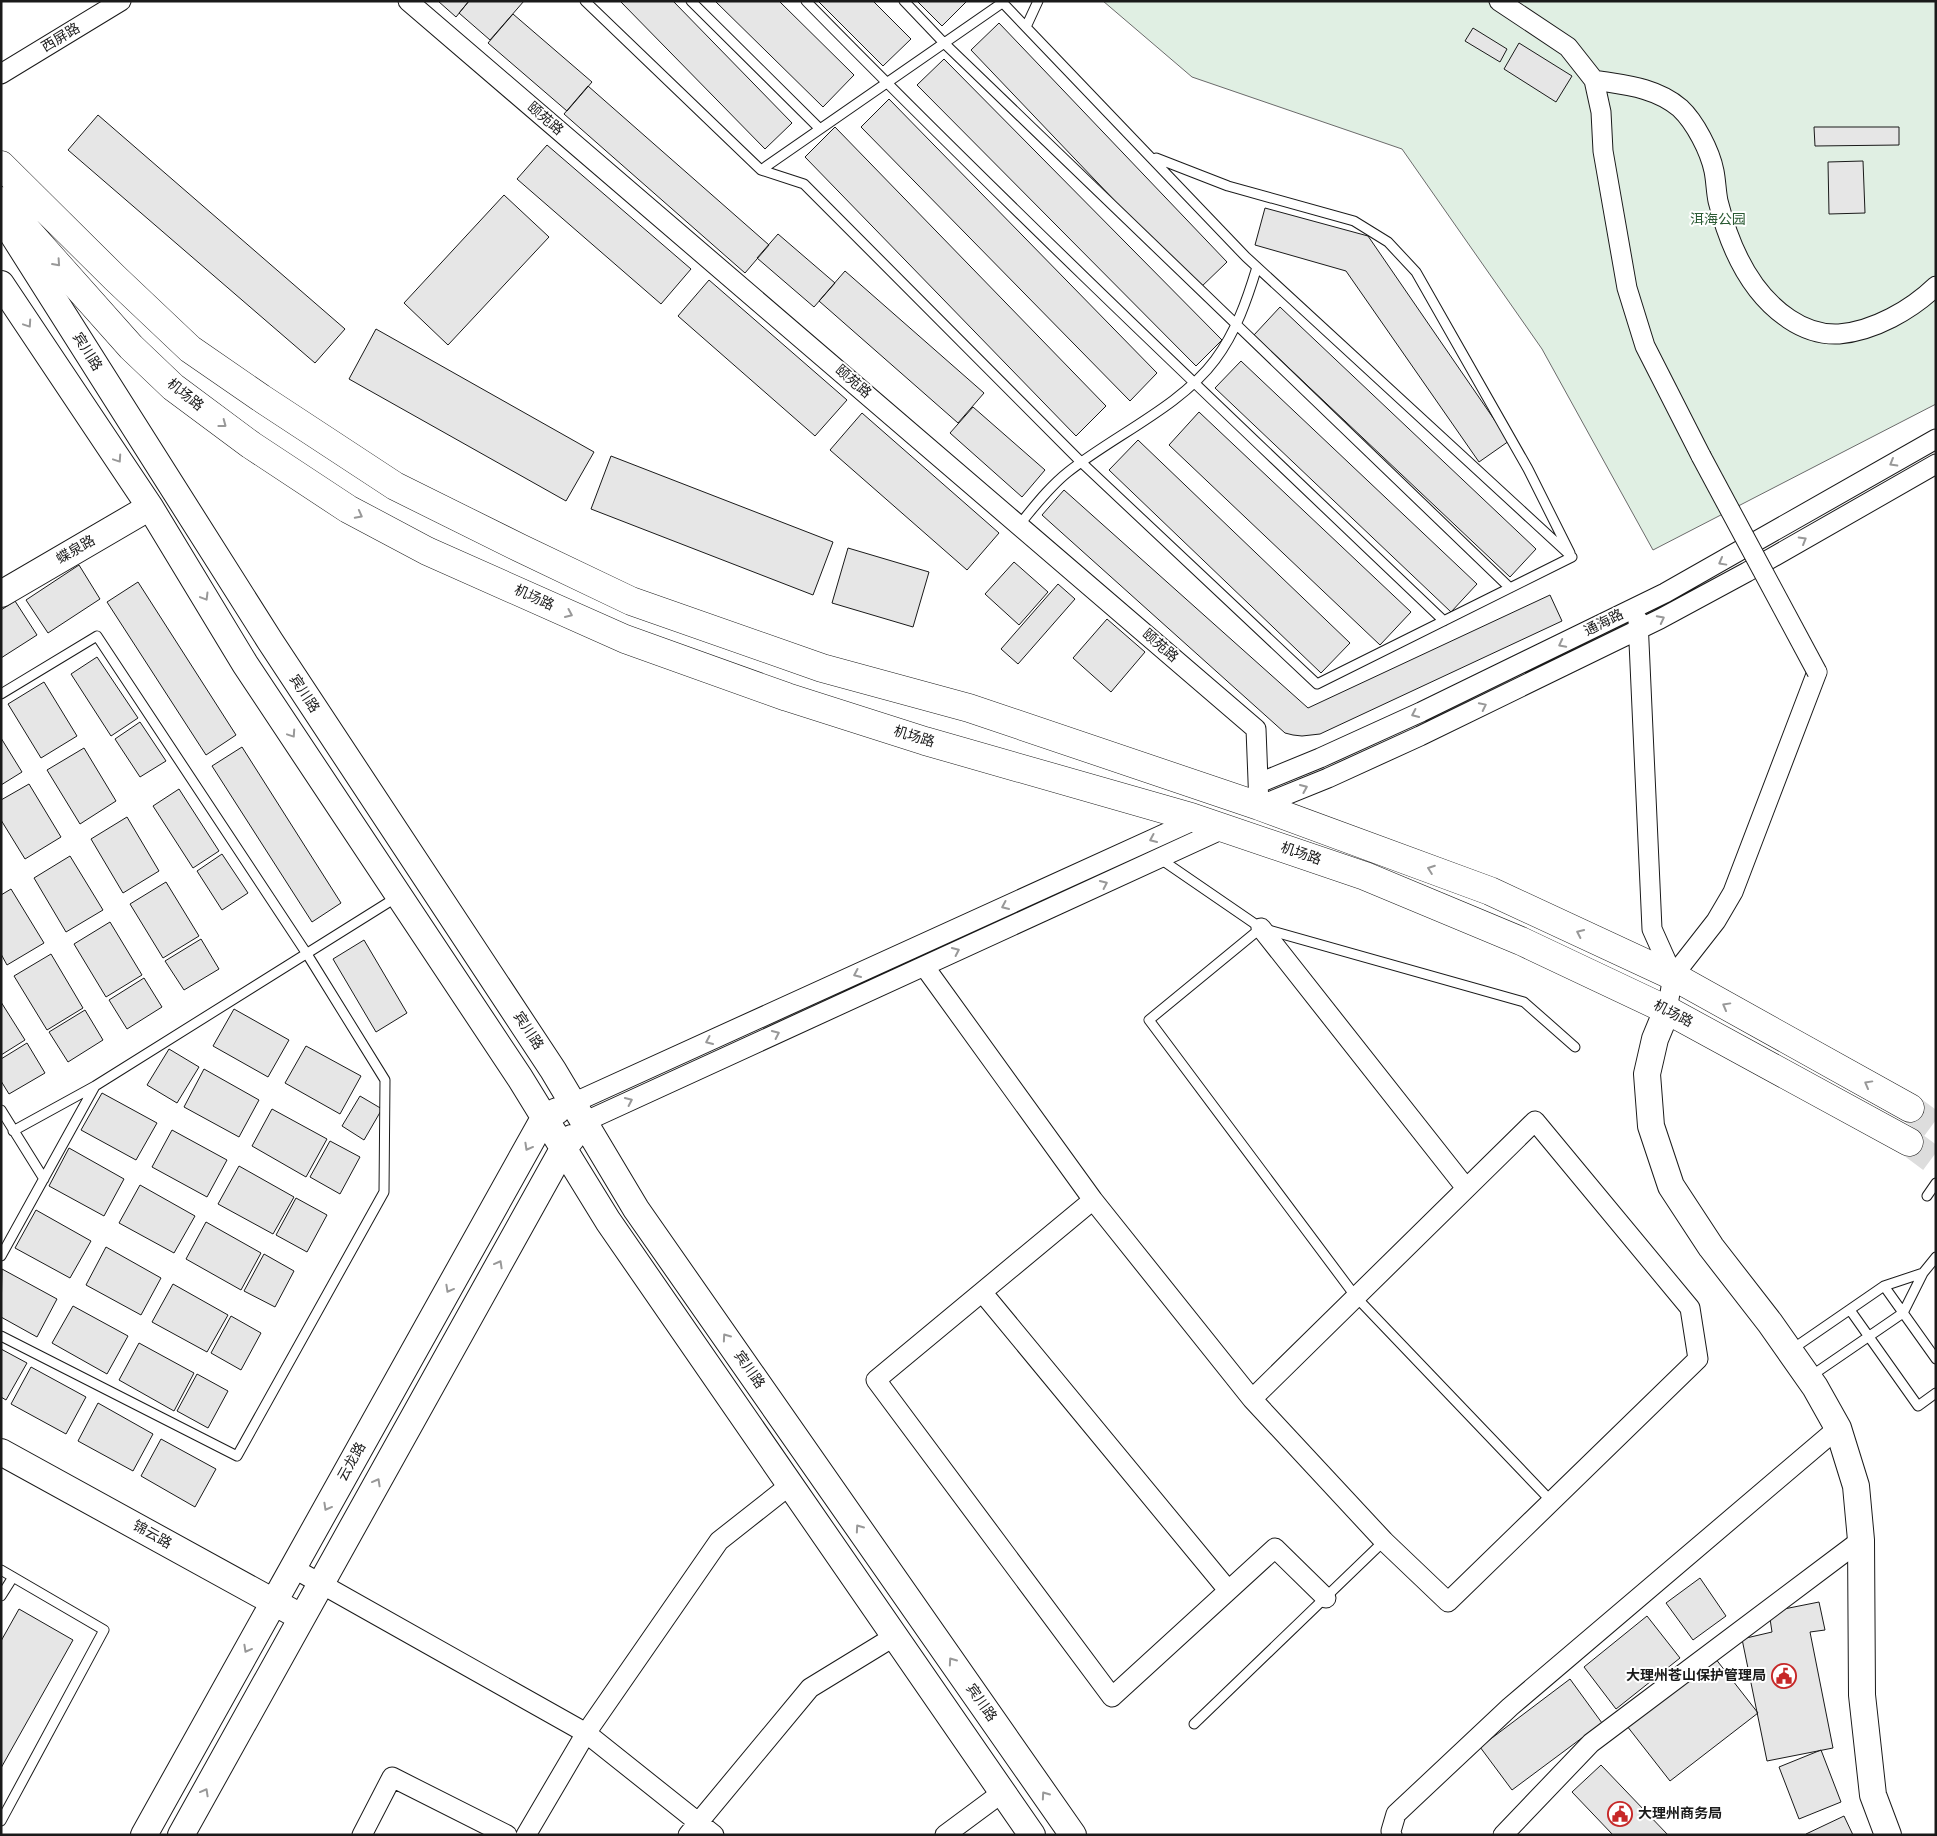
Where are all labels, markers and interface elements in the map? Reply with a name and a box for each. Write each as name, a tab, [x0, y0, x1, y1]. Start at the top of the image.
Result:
street label: 西屏路	[38, 19, 84, 57]
street label: 颐苑路	[523, 98, 567, 140]
park label: 洱海公园	[1690, 210, 1746, 230]
one-way arrow	[51, 258, 60, 267]
one-way arrow	[22, 318, 31, 328]
street label: 宾川路	[67, 329, 107, 375]
street label: 颐苑路	[831, 361, 875, 403]
street label: 机场路	[162, 374, 208, 416]
one-way arrow	[217, 419, 226, 427]
one-way arrow	[112, 454, 121, 463]
one-way arrow	[1890, 457, 1899, 467]
one-way arrow	[353, 508, 362, 518]
street label: 蝶泉路	[53, 531, 99, 569]
one-way arrow	[1798, 537, 1807, 547]
one-way arrow	[1718, 555, 1727, 565]
street label: 机场路	[511, 580, 557, 616]
one-way arrow	[198, 591, 208, 600]
street label: 通海路	[1581, 605, 1627, 641]
one-way arrow	[564, 607, 573, 618]
one-way arrow	[1656, 615, 1665, 625]
street label: 颐苑路	[1138, 625, 1182, 667]
one-way arrow	[1558, 638, 1567, 648]
street label: 宾川路	[284, 671, 324, 717]
one-way arrow	[1478, 701, 1487, 712]
one-way arrow	[1412, 708, 1421, 718]
street label: 机场路	[891, 721, 937, 753]
one-way arrow	[286, 728, 295, 738]
one-way arrow	[1299, 784, 1308, 795]
one-way arrow	[1149, 832, 1158, 843]
street label: 机场路	[1278, 838, 1324, 870]
one-way arrow	[1427, 865, 1436, 875]
one-way arrow	[1099, 879, 1108, 890]
one-way arrow	[1001, 900, 1010, 911]
one-way arrow	[1576, 929, 1585, 939]
one-way arrow	[951, 947, 960, 958]
one-way arrow	[853, 967, 862, 978]
street label: 机场路	[1650, 996, 1696, 1032]
one-way arrow	[1722, 1002, 1731, 1012]
street label: 宾川路	[508, 1008, 548, 1054]
one-way arrow	[771, 1029, 780, 1040]
one-way arrow	[705, 1034, 714, 1045]
one-way arrow	[1864, 1081, 1873, 1091]
one-way arrow	[624, 1097, 633, 1108]
one-way arrow	[524, 1142, 534, 1151]
one-way arrow	[493, 1260, 503, 1269]
one-way arrow	[445, 1284, 455, 1293]
one-way arrow	[723, 1334, 732, 1343]
street label: 宾川路	[729, 1347, 769, 1393]
street label: 云龙路	[333, 1439, 371, 1485]
one-way arrow	[371, 1479, 381, 1488]
one-way arrow	[323, 1502, 333, 1511]
street label: 锦云路	[129, 1516, 175, 1554]
one-way arrow	[856, 1524, 865, 1534]
one-way arrow	[244, 1644, 254, 1653]
one-way arrow	[949, 1658, 958, 1667]
public building icon: 大理州苍山保护管理局	[1771, 1663, 1797, 1689]
place label: 大理州苍山保护管理局	[1626, 1666, 1766, 1686]
street label: 宾川路	[961, 1680, 1001, 1726]
one-way arrow	[198, 1789, 208, 1798]
one-way arrow	[1042, 1791, 1051, 1801]
public building icon: 大理州商务局	[1607, 1801, 1633, 1827]
place label: 大理州商务局	[1638, 1804, 1722, 1824]

